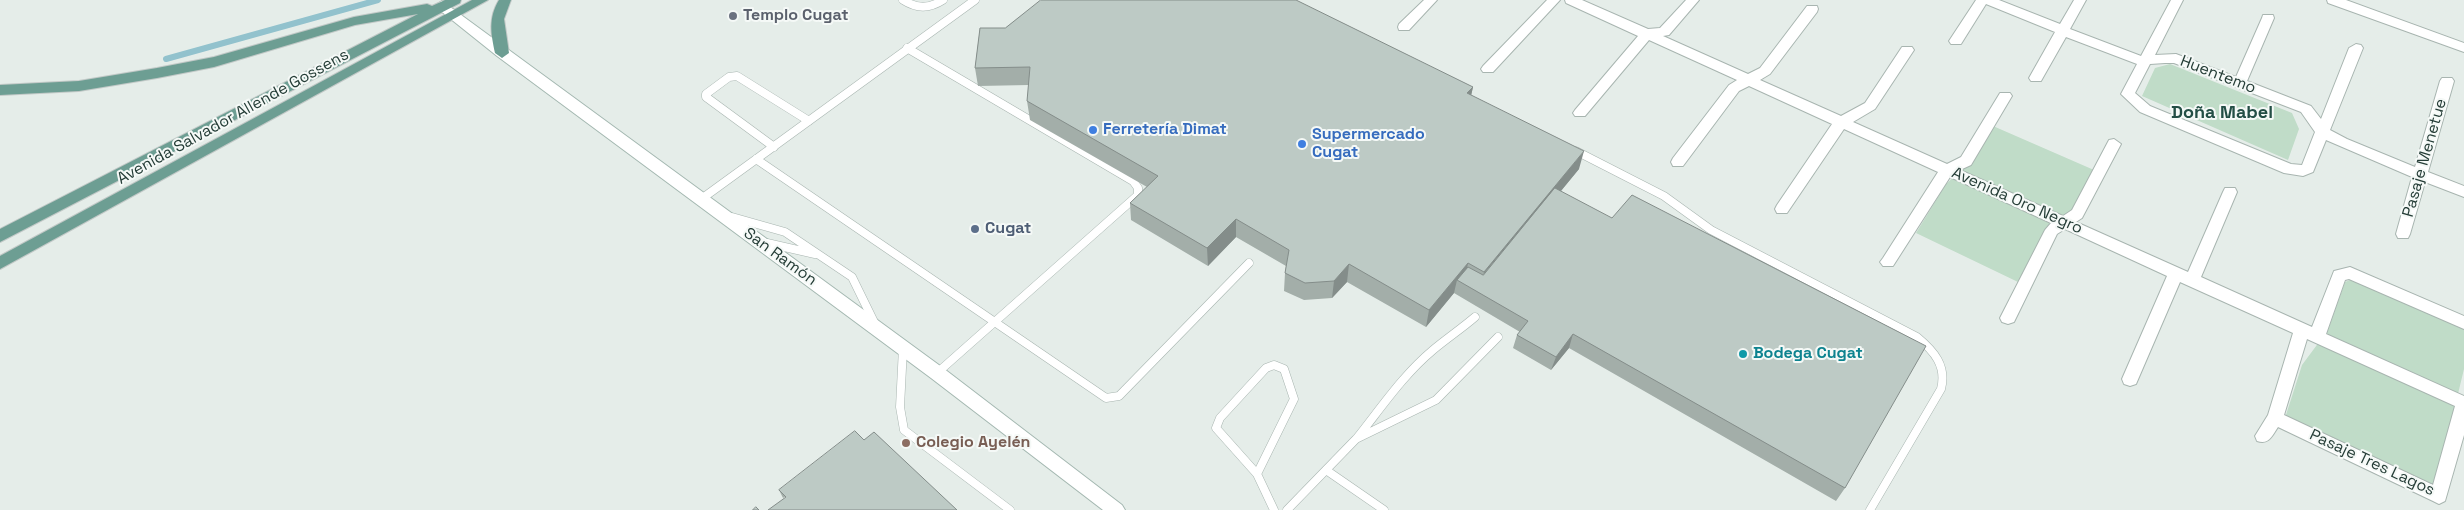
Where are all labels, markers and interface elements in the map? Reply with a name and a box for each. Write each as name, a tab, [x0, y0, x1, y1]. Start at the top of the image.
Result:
place label: Templo Cugat	[743, 6, 848, 26]
marker: Templo Cugat	[727, 10, 739, 22]
street label: Avenida Salvador Allende Gossens	[114, 45, 352, 189]
street label: Huentemo	[2177, 52, 2259, 98]
street label: Pasaje Menetue	[2399, 96, 2451, 220]
district label: Doña Mabel	[2171, 102, 2273, 124]
place label: Ferretería Dimat	[1103, 120, 1227, 140]
marker: Ferretería Dimat	[1087, 124, 1099, 136]
place label: Supermercado Cugat	[1312, 125, 1425, 163]
marker: Supermercado Cugat	[1296, 138, 1308, 150]
street label: Avenida Oro Negro	[1949, 163, 2085, 239]
place label: Cugat	[985, 219, 1031, 239]
marker: Cugat	[969, 223, 981, 235]
street label: San Ramón	[740, 224, 820, 290]
place label: Bodega Cugat	[1753, 344, 1863, 364]
marker: Bodega Cugat	[1737, 348, 1749, 360]
street label: Pasaje Tres Lagos	[2306, 426, 2438, 500]
place label: Colegio Ayelén	[916, 433, 1030, 453]
marker: Colegio Ayelén	[900, 437, 912, 449]

